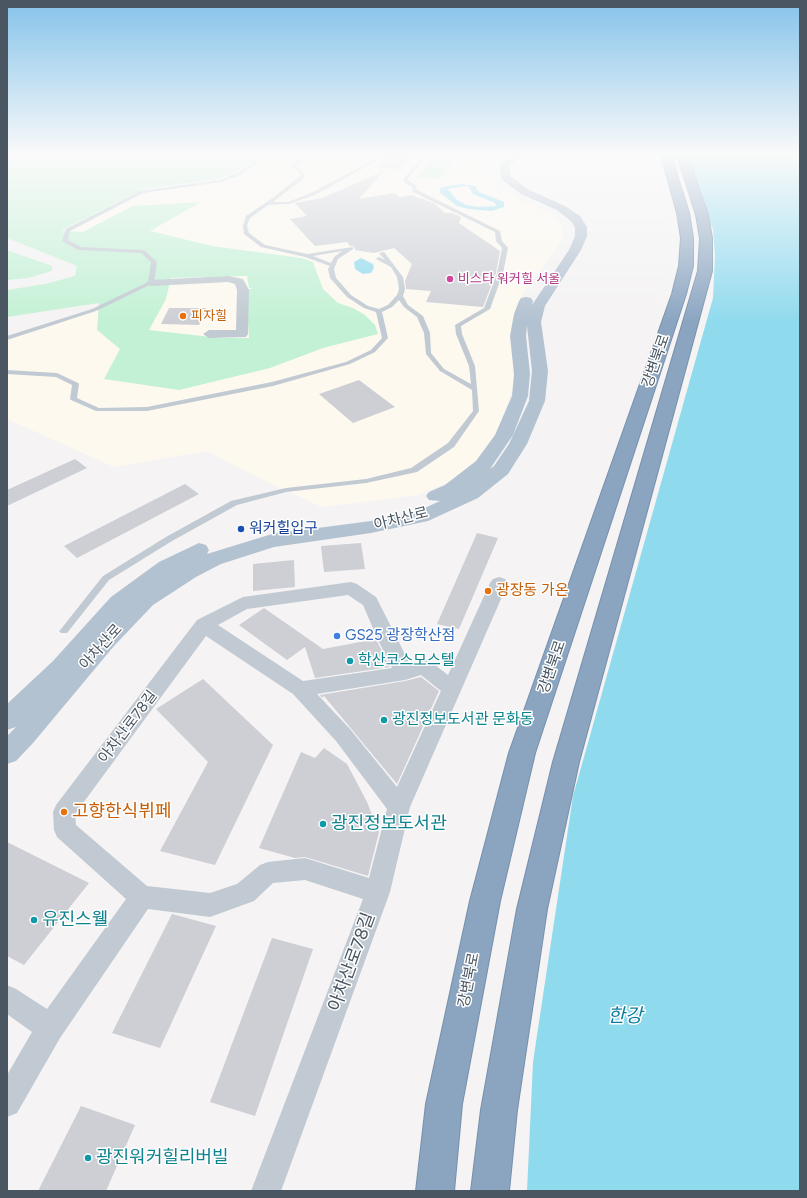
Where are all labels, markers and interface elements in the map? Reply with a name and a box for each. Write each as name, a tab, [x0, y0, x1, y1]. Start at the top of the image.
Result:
place label: 비스타 워커힐 서울	[458, 271, 560, 287]
marker: 비스타 워커힐 서울	[445, 274, 455, 284]
place label: 피자힐	[191, 308, 227, 324]
marker: 피자힐	[178, 311, 188, 321]
street label: 강변북로	[639, 332, 673, 390]
street label: 아차산로	[372, 504, 430, 534]
place label: 워커힐입구	[249, 520, 318, 538]
marker: 워커힐입구	[236, 524, 246, 534]
place label: 광장동 가온	[496, 582, 569, 600]
marker: 광장동 가온	[483, 586, 493, 596]
street label: 아차산로	[76, 620, 126, 674]
place label: GS25 광장학산점	[345, 627, 455, 645]
marker: GS25 광장학산점	[332, 631, 342, 641]
street label: 강변북로	[535, 638, 569, 696]
place label: 학산코스모스텔	[358, 652, 455, 670]
marker: 학산코스모스텔	[345, 656, 355, 666]
street label: 아차산로78길	[95, 687, 161, 767]
place label: 광진정보도서관 문화동	[392, 711, 534, 729]
marker: 광진정보도서관 문화동	[379, 715, 389, 725]
place label: 고향한식뷔페	[72, 801, 171, 823]
marker: 고향한식뷔페	[59, 807, 69, 817]
place label: 광진정보도서관	[331, 813, 447, 835]
marker: 광진정보도서관	[318, 819, 328, 829]
place label: 유진스웰	[42, 909, 108, 931]
street label: 아차산로78길	[324, 910, 380, 1014]
marker: 유진스웰	[29, 915, 39, 925]
street label: 강변북로	[455, 951, 483, 1009]
water label: 한강	[608, 1005, 642, 1027]
place label: 광진워커힐리버빌	[96, 1147, 228, 1169]
marker: 광진워커힐리버빌	[83, 1153, 93, 1163]

